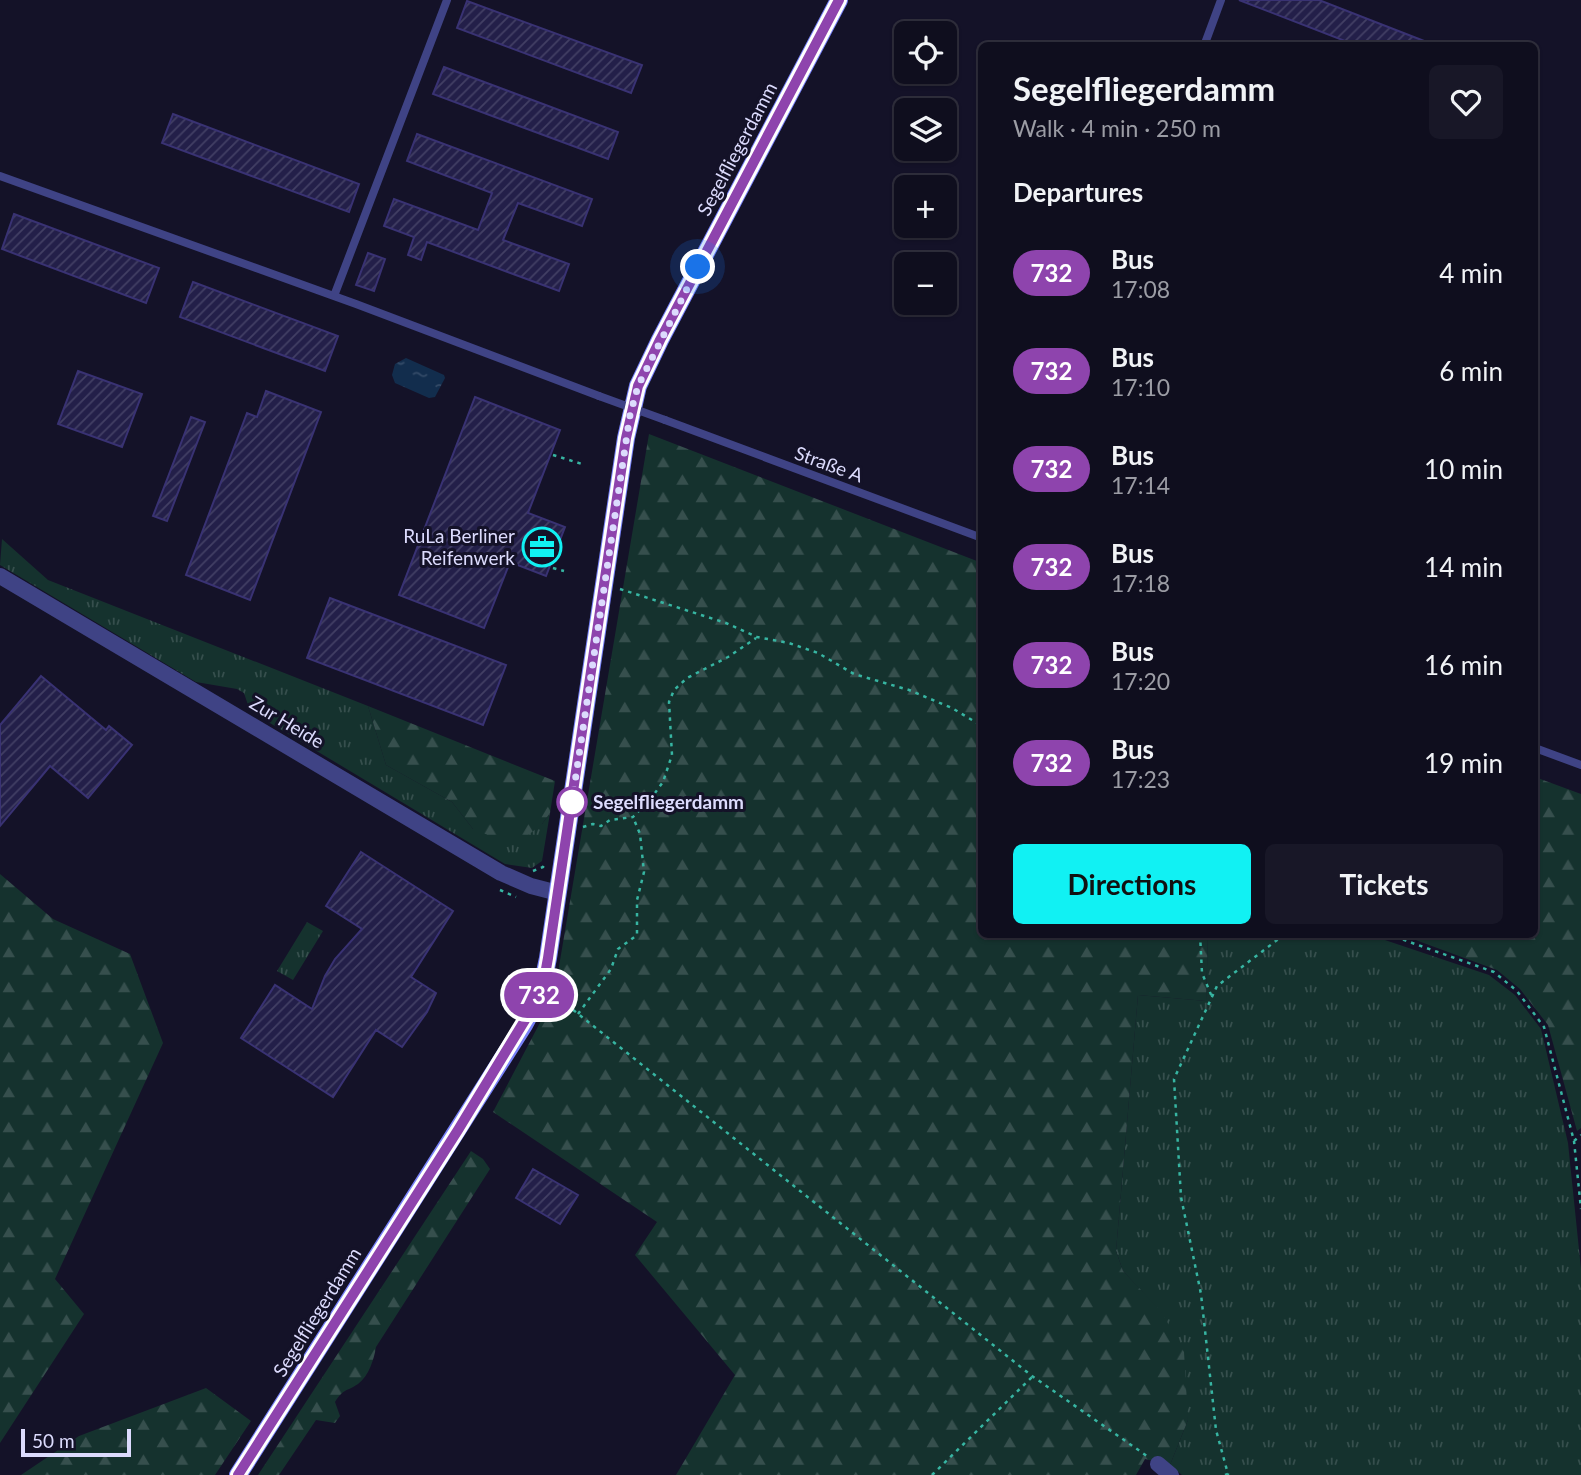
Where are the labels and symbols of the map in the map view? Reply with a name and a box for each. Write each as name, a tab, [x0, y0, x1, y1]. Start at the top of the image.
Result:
street label: Segelfliegerdamm	[692, 78, 781, 219]
your location	[680, 249, 715, 284]
street label: Straße A	[792, 441, 867, 487]
place label: RuLa Berliner Reifenwerk	[403, 524, 515, 569]
office icon: RuLa Berliner Reifenwerk	[521, 526, 563, 568]
street label: Zur Heide	[246, 690, 329, 753]
marker: Segelfliegerdamm	[557, 787, 587, 817]
place label: Segelfliegerdamm	[593, 790, 744, 813]
line badge: 732	[499, 972, 579, 1018]
street label: Segelfliegerdamm	[268, 1243, 366, 1381]
scale bar	[21, 1426, 131, 1458]

